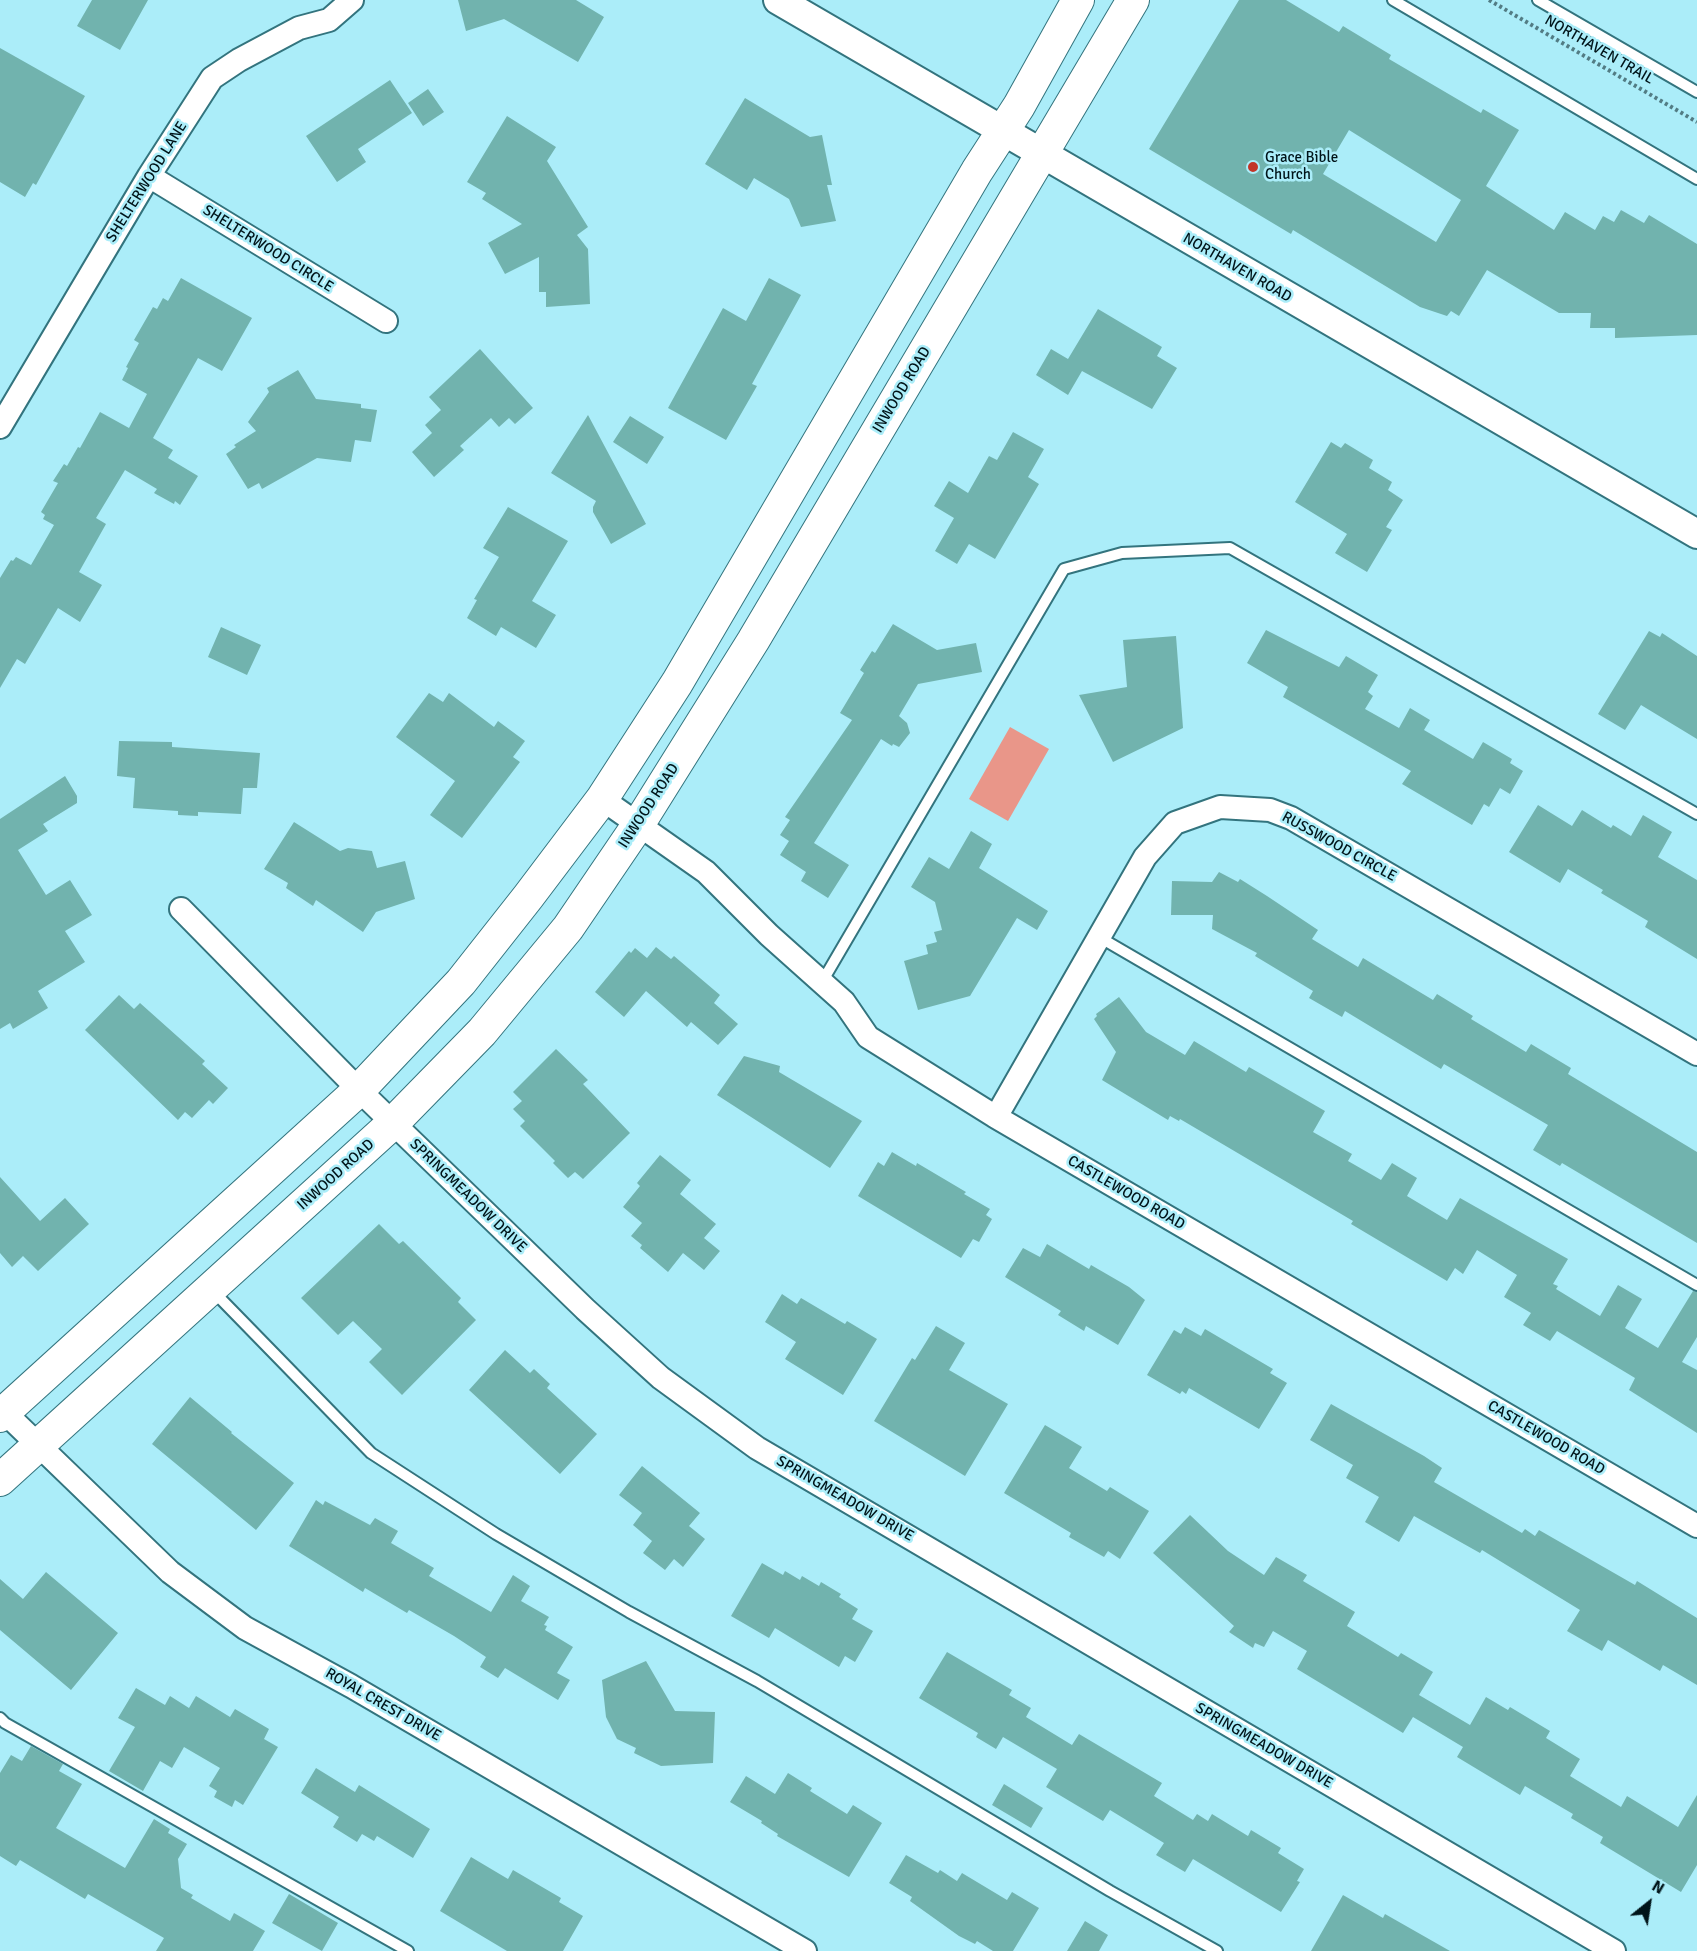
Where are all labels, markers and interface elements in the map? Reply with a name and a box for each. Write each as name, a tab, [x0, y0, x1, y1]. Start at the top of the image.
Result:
street label: NORTHAVEN TRAIL	[1541, 11, 1657, 89]
street label: SHELTERWOOD LANE	[103, 118, 191, 246]
place label: Grace Bible Church	[1265, 149, 1338, 184]
marker: Grace Bible Church	[1246, 160, 1260, 174]
street label: SHELTERWOOD CIRCLE	[199, 201, 337, 297]
street label: NORTHAVEN ROAD	[1179, 230, 1295, 306]
street label: INWOOD ROAD	[869, 344, 935, 436]
street label: INWOOD ROAD	[615, 760, 683, 852]
street label: RUSSWOOD CIRCLE	[1279, 808, 1399, 886]
street label: SPRINGMEADOW DRIVE	[406, 1135, 530, 1257]
street label: INWOOD ROAD	[294, 1136, 378, 1214]
street label: CASTLEWOOD ROAD	[1064, 1152, 1188, 1234]
street label: CASTLEWOOD ROAD	[1484, 1397, 1608, 1479]
street label: SPRINGMEADOW DRIVE	[773, 1452, 917, 1546]
street label: ROYAL CREST DRIVE	[322, 1665, 444, 1745]
street label: SPRINGMEADOW DRIVE	[1192, 1699, 1336, 1793]
north arrow	[1619, 1873, 1679, 1933]
text: N	[1648, 1876, 1668, 1899]

